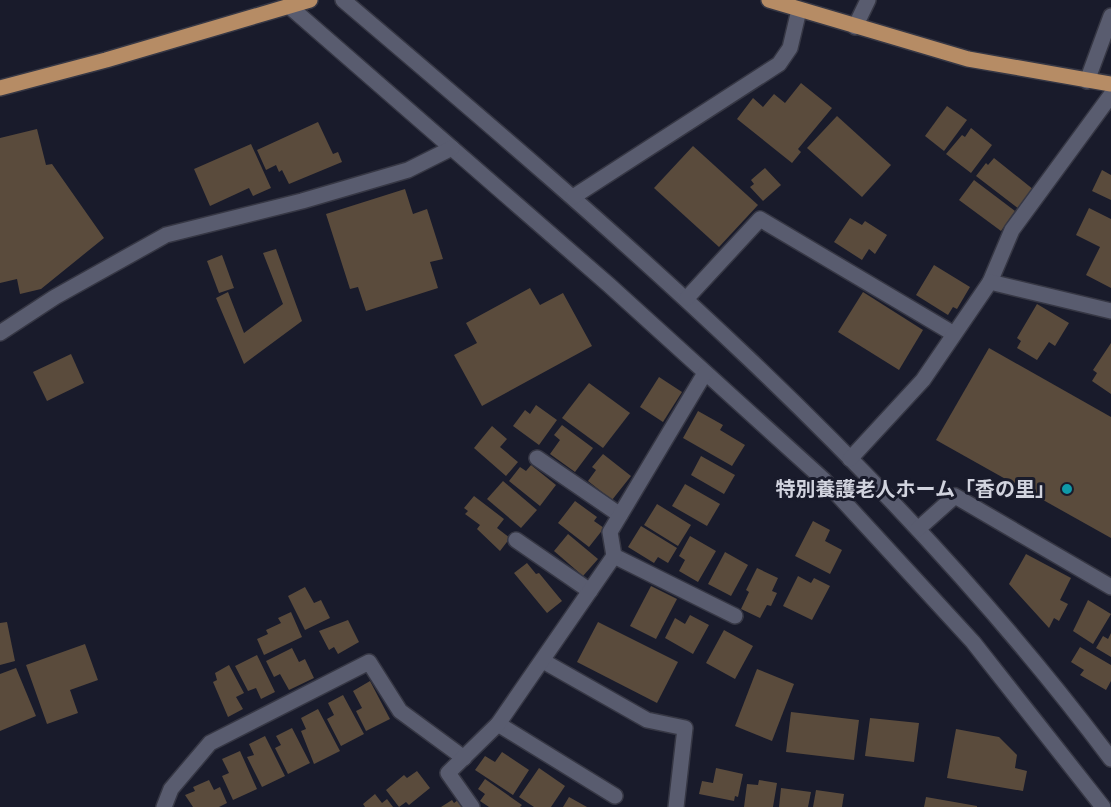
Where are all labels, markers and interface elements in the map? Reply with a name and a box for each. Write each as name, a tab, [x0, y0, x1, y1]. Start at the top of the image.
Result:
place label: 特別養護老人ホーム「香の里」	[776, 477, 1055, 501]
marker: 特別養護老人ホーム「香の里」	[1060, 482, 1074, 496]

